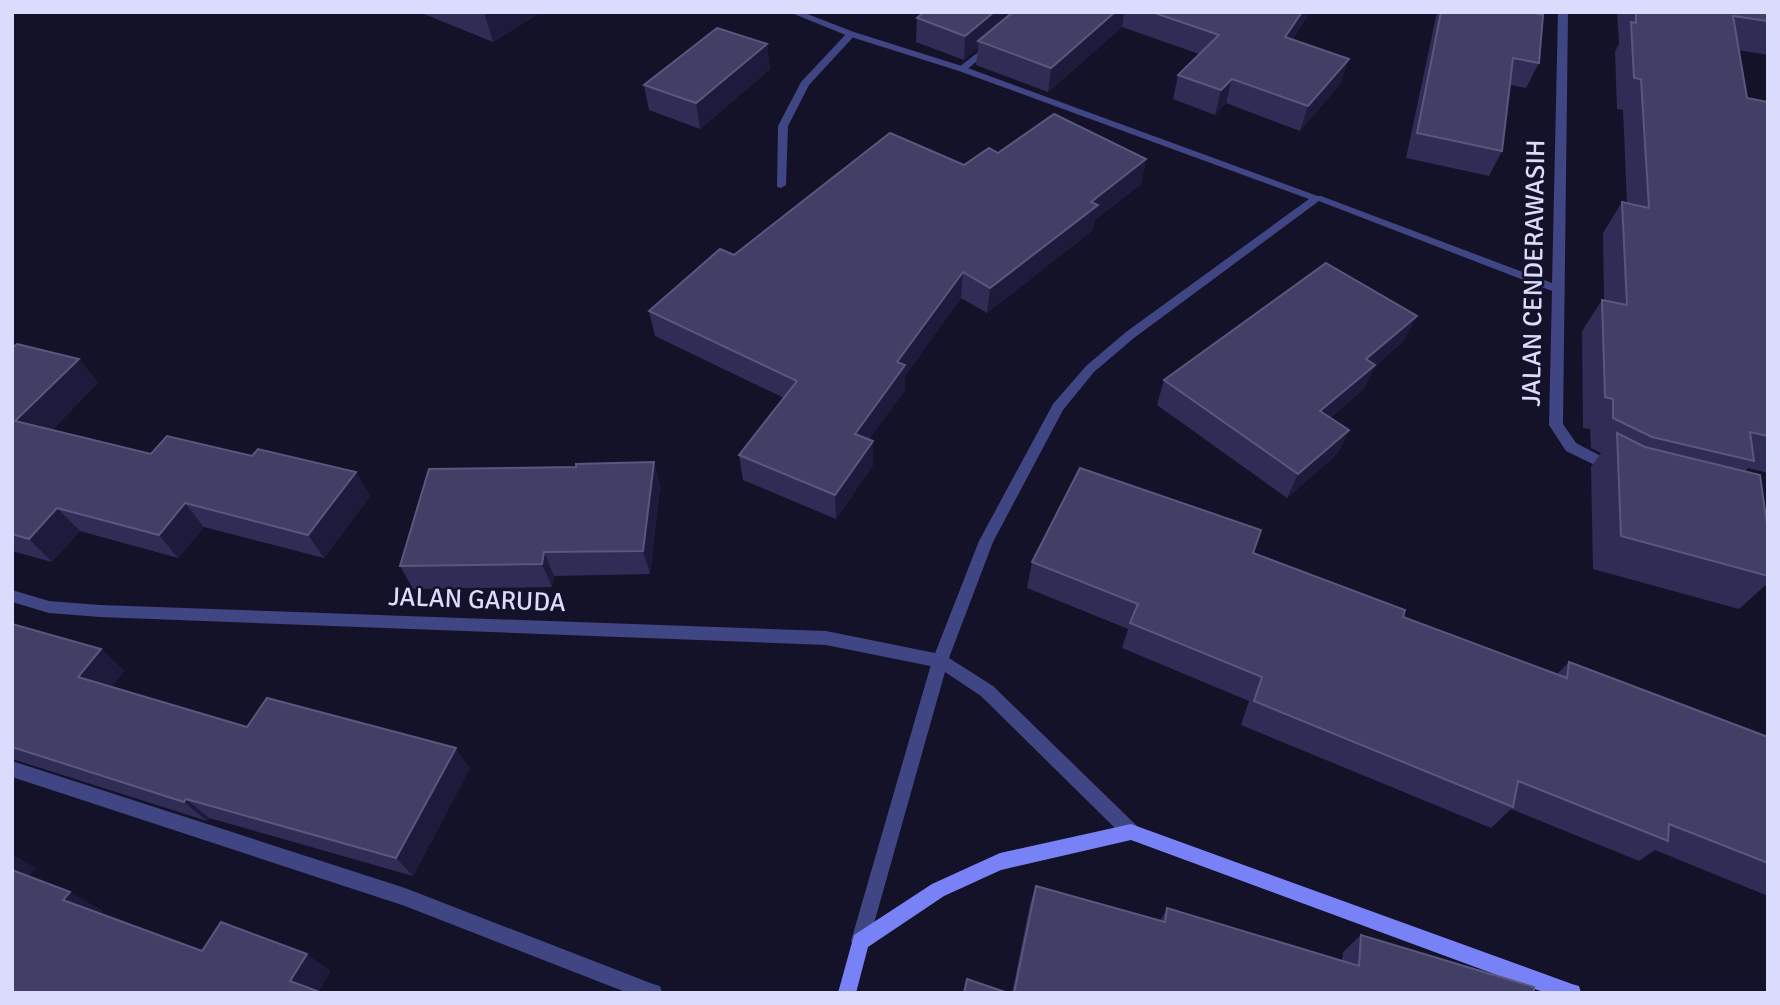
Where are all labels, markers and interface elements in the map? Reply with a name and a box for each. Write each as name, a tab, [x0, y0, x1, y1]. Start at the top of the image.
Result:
street label: JALAN CENDERAWASIH	[1516, 139, 1552, 407]
street label: JALAN GARUDA	[388, 581, 566, 619]

